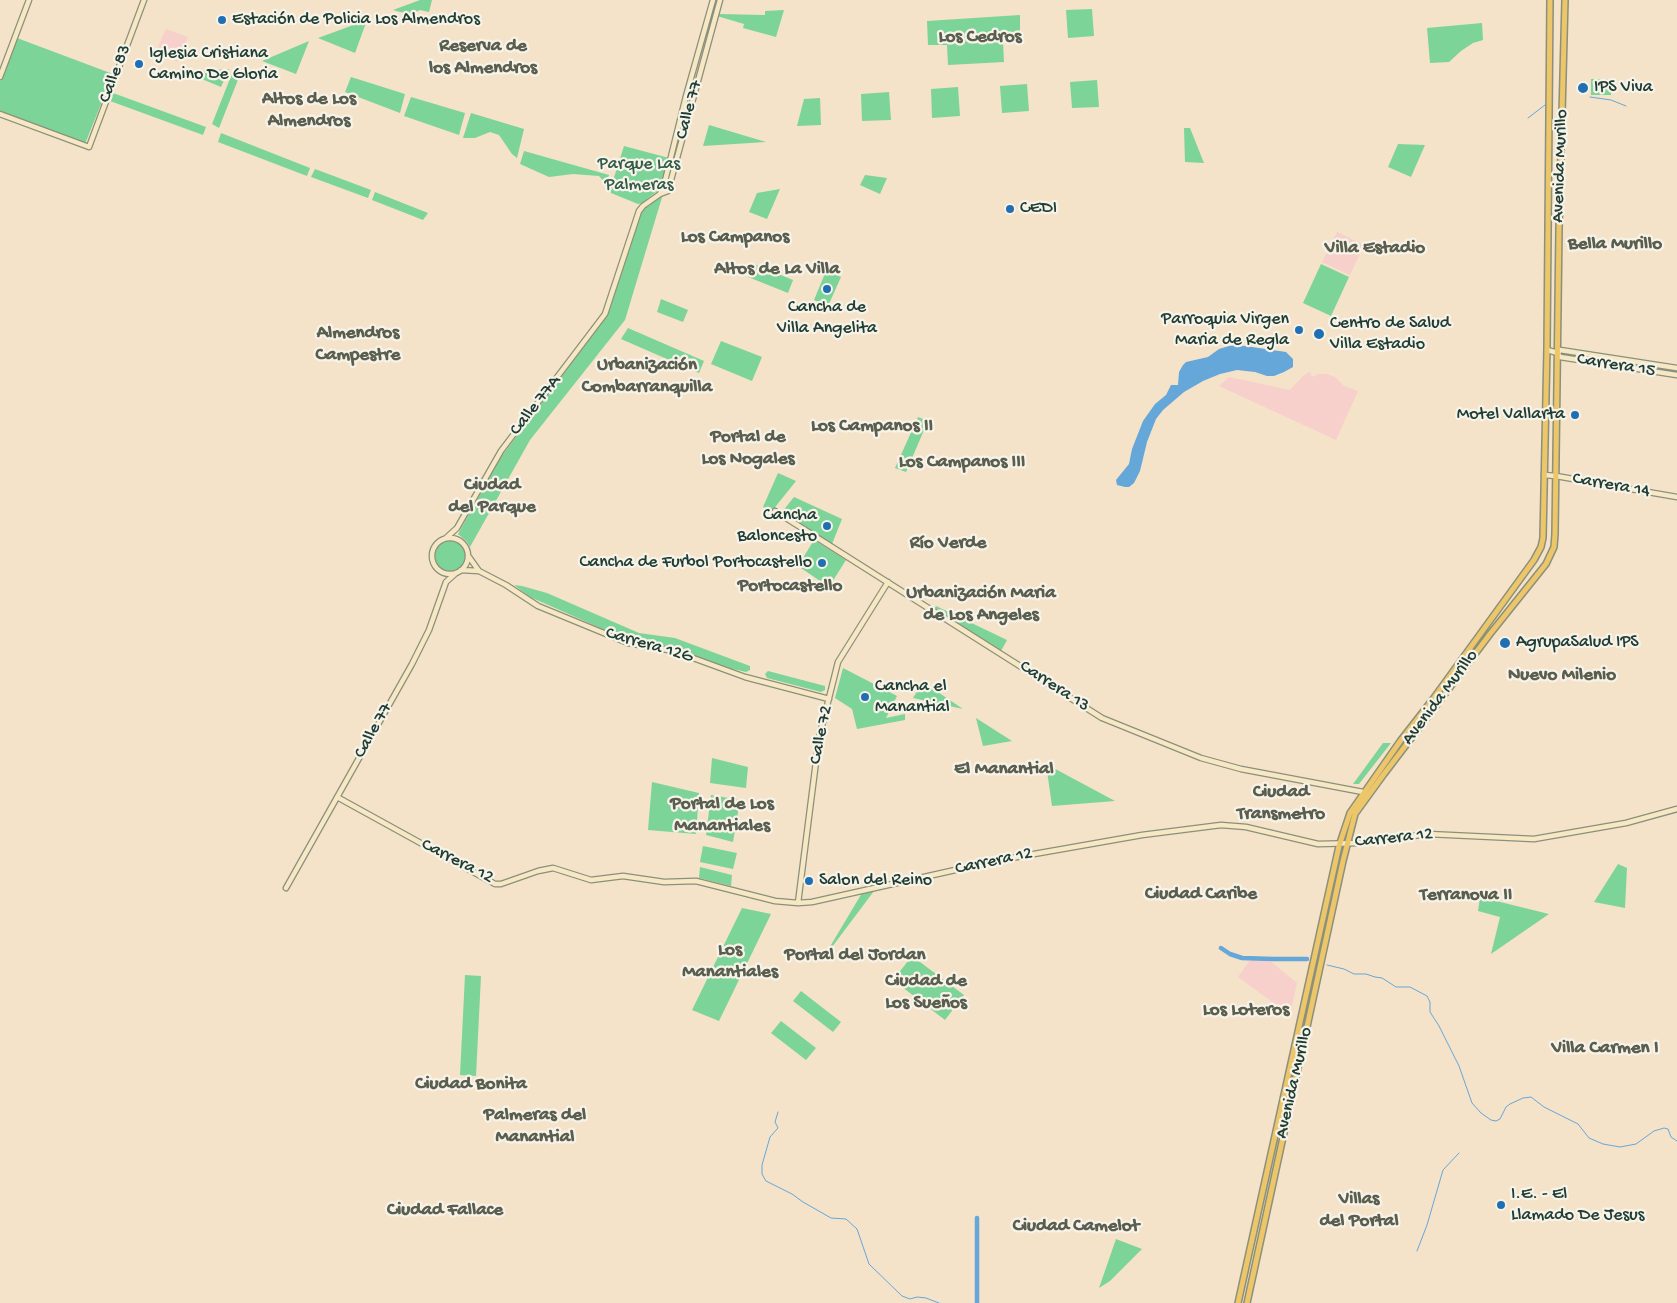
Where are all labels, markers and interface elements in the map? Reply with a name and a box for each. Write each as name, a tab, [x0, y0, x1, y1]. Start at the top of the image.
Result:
place label: Estación de Policia Los Almendros	[232, 9, 480, 31]
marker: Estación de Policia Los Almendros	[216, 14, 228, 26]
district label: Los Cedros	[938, 27, 1022, 49]
district label: Reserva de los Almendros	[429, 36, 537, 80]
street label: Calle 83	[95, 42, 137, 106]
place label: Iglesia Cristiana Camino De Gloria	[149, 43, 278, 86]
marker: Iglesia Cristiana Camino De Gloria	[133, 58, 145, 70]
place label: IPS Viva	[1594, 77, 1653, 99]
street label: Calle 77	[672, 78, 708, 142]
marker: IPS Viva	[1576, 81, 1590, 95]
district label: Altos de Los Almendros	[262, 89, 356, 133]
street label: Avenida Murillo	[1548, 109, 1574, 223]
park label: Parque Las Palmeras	[598, 154, 680, 196]
place label: CEDI	[1020, 198, 1057, 220]
marker: CEDI	[1004, 203, 1016, 215]
district label: Los Campanos	[681, 227, 789, 249]
district label: Bella Murillo	[1568, 234, 1662, 256]
district label: Villa Estadio	[1325, 238, 1425, 260]
district label: Altos de La Villa	[714, 259, 840, 281]
marker: Cancha de Villa Angelita	[821, 283, 833, 295]
place label: Cancha de Villa Angelita	[777, 297, 877, 340]
place label: Parroquia Virgen Maria de Regla	[1161, 309, 1289, 352]
place label: Centro de Salud Villa Estadio	[1330, 313, 1450, 356]
district label: Almendros Campestre	[316, 323, 400, 367]
marker: Parroquia Virgen Maria de Regla	[1293, 324, 1305, 336]
marker: Centro de Salud Villa Estadio	[1312, 327, 1326, 341]
street label: Carrera 15	[1575, 349, 1657, 383]
district label: Urbanización Combarranquilla	[582, 355, 712, 399]
street label: Calle 77A	[506, 372, 566, 440]
place label: Motel Vallarta	[1457, 404, 1565, 426]
marker: Motel Vallarta	[1569, 409, 1581, 421]
district label: Los Campanos II	[811, 416, 933, 438]
district label: Portal de Los Nogales	[702, 427, 794, 471]
district label: Los Campanos III	[899, 452, 1025, 474]
street label: Carrera 14	[1571, 469, 1651, 503]
district label: Ciudad del Parque	[448, 475, 536, 519]
place label: Cancha Baloncesto	[737, 505, 817, 548]
marker: Cancha Baloncesto	[821, 520, 833, 532]
district label: Río Verde	[910, 533, 986, 555]
place label: Cancha de Furbol Portocastello	[579, 552, 812, 574]
marker: Cancha de Furbol Portocastello	[816, 557, 828, 569]
district label: Portocastello	[738, 576, 842, 598]
district label: Urbanización Maria de Los Angeles	[906, 583, 1056, 627]
street label: Carrera 12G	[603, 623, 695, 669]
place label: AgrupaSalud IPS	[1516, 632, 1639, 654]
marker: AgrupaSalud IPS	[1498, 636, 1512, 650]
street label: Avenida Murillo	[1398, 646, 1484, 750]
street label: Carrera 13	[1015, 656, 1093, 718]
district label: Nuevo Milenio	[1508, 665, 1616, 687]
place label: Cancha el Manantial	[875, 676, 950, 719]
marker: Cancha el Manantial	[859, 691, 871, 703]
street label: Calle 77	[350, 700, 398, 762]
street label: Calle 72	[806, 704, 838, 766]
district label: El Manantial	[954, 759, 1054, 781]
district label: Ciudad Transmetro	[1237, 782, 1325, 826]
district label: Portal de Los Manantiales	[670, 794, 774, 838]
street label: Carrera 12	[1354, 824, 1434, 854]
street label: Carrera 12	[417, 835, 497, 889]
street label: Carrera 12	[953, 843, 1035, 881]
place label: Salon del Reino	[819, 870, 932, 892]
marker: Salon del Reino	[803, 875, 815, 887]
district label: Ciudad Caribe	[1145, 884, 1257, 906]
district label: Terranova II	[1420, 885, 1512, 907]
district label: Los Manantiales	[682, 940, 778, 984]
district label: Portal del Jordan	[784, 945, 926, 967]
district label: Ciudad de Los Sueños	[885, 971, 967, 1015]
district label: Los Loteros	[1203, 1000, 1289, 1022]
street label: Avenida Murillo	[1272, 1025, 1318, 1141]
district label: Villa Carmen I	[1551, 1038, 1659, 1060]
district label: Ciudad Bonita	[415, 1074, 527, 1096]
district label: Palmeras del Manantial	[484, 1105, 586, 1149]
place label: I.E. - El Llamado De Jesus	[1511, 1184, 1644, 1226]
district label: Villas del Portal	[1319, 1189, 1399, 1233]
marker: I.E. - El Llamado De Jesus	[1495, 1199, 1507, 1211]
district label: Ciudad Fallace	[387, 1200, 503, 1222]
district label: Ciudad Camelot	[1013, 1216, 1139, 1238]

